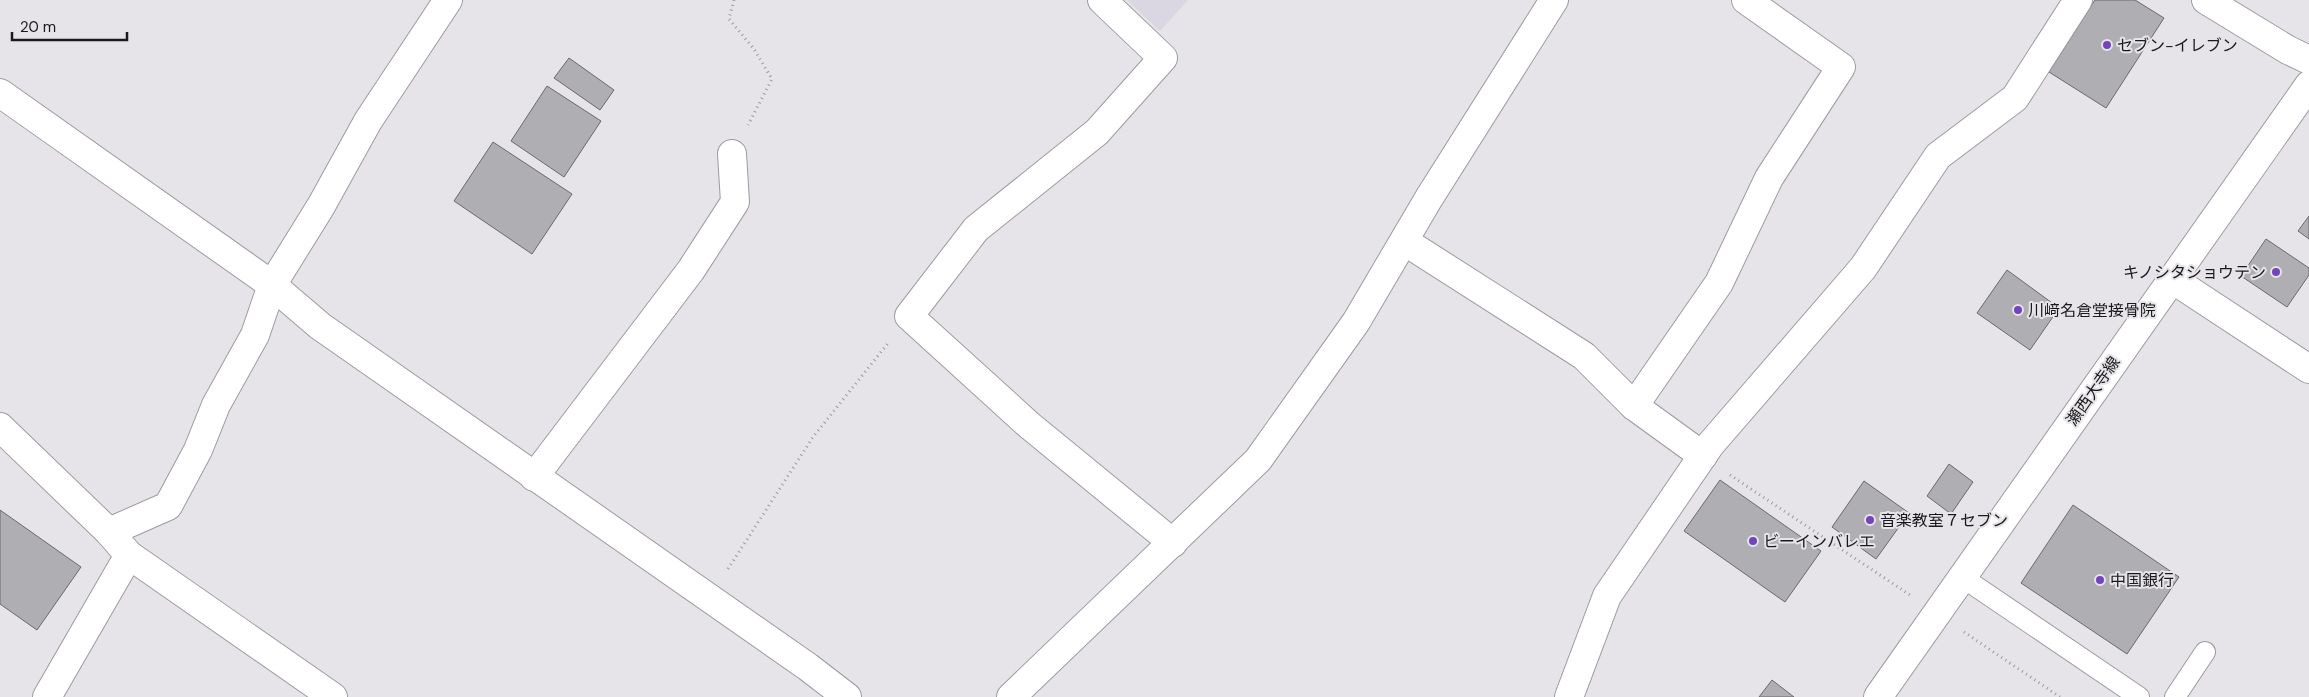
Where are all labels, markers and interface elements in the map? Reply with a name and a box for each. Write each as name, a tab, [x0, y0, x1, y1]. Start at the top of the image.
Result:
scale bar	[12, 10, 128, 42]
text: 20 m	[20, 17, 56, 37]
place label: セブン-イレブン	[2117, 35, 2238, 56]
marker: セブン-イレブン	[2101, 39, 2113, 51]
place label: キノシタショウテン	[2123, 262, 2266, 283]
marker: キノシタショウテン	[2270, 266, 2282, 278]
place label: 川﨑名倉堂接骨院	[2028, 300, 2156, 321]
marker: 川﨑名倉堂接骨院	[2012, 304, 2024, 316]
street label: 瀬西大寺線	[2061, 352, 2125, 430]
place label: 音楽教室７セブン	[1880, 510, 2008, 531]
marker: 音楽教室７セブン	[1864, 514, 1876, 526]
place label: ビーインバレエ	[1763, 531, 1875, 552]
marker: ビーインバレエ	[1747, 535, 1759, 547]
place label: 中国銀行	[2110, 570, 2174, 591]
marker: 中国銀行	[2094, 574, 2106, 586]

